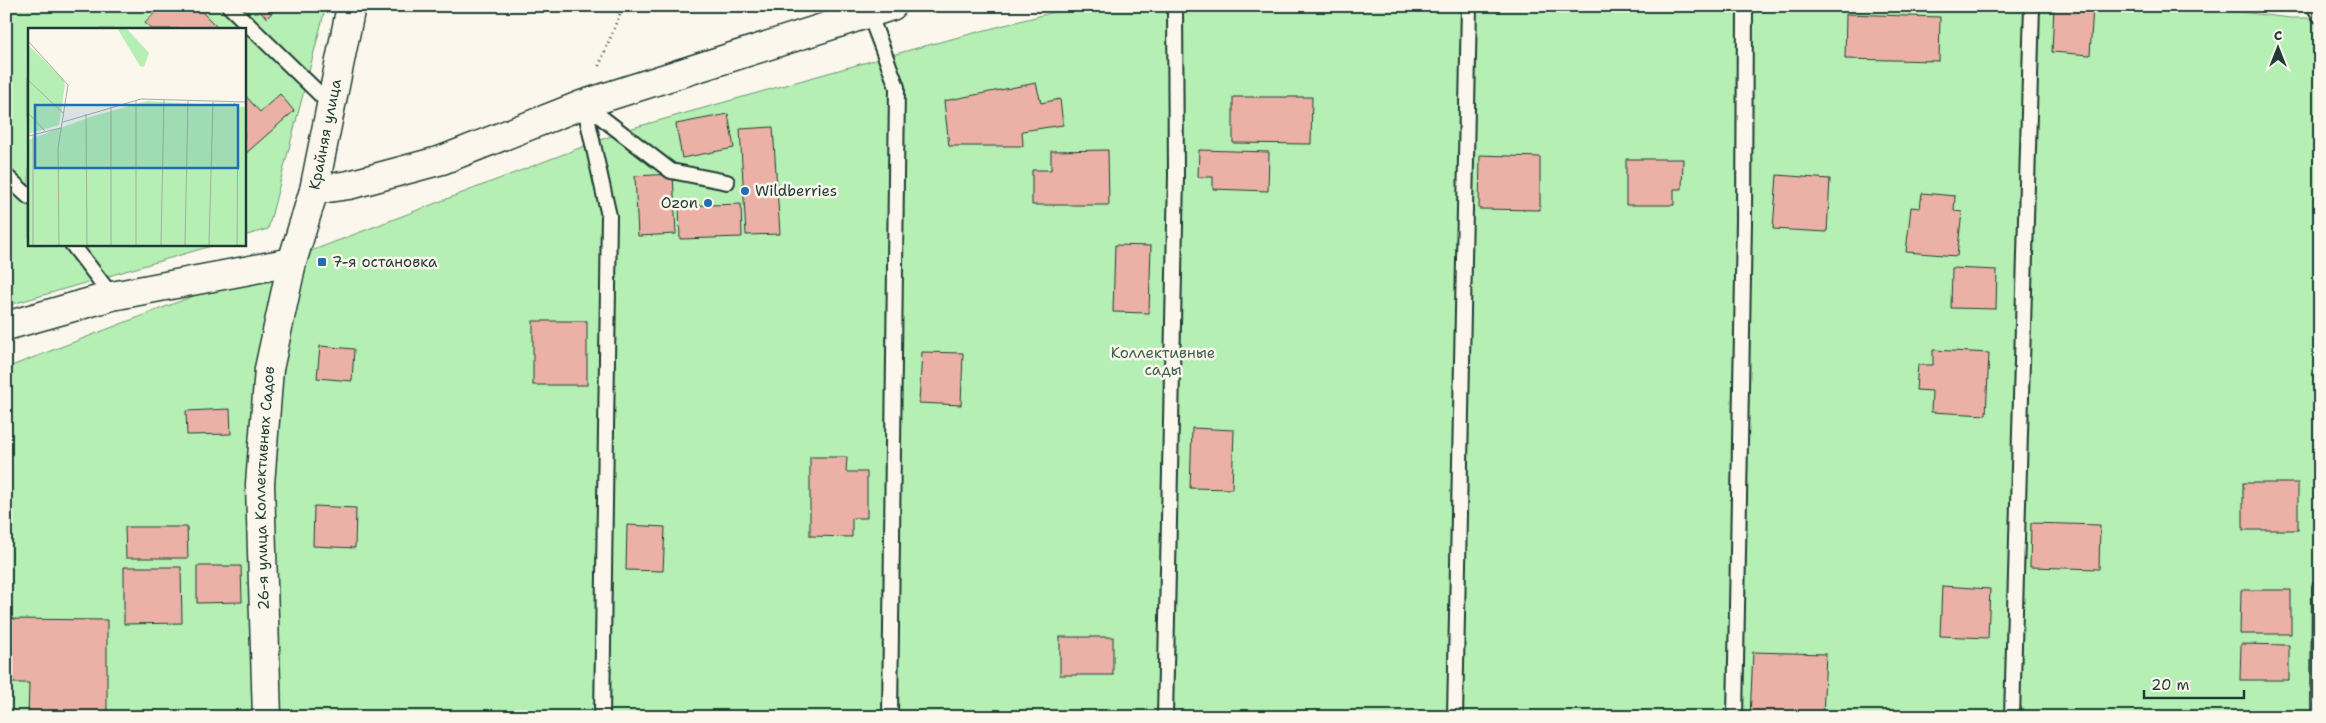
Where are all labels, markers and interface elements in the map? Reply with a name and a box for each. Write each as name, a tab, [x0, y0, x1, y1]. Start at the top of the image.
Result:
north arrow	[2254, 22, 2304, 72]
text: С	[2274, 26, 2282, 44]
inset map	[28, 28, 245, 245]
street label: Крайняя улица	[304, 77, 346, 191]
place label: Wildberries	[755, 181, 837, 201]
marker: Wildberries	[739, 185, 751, 197]
place label: Ozon	[661, 193, 698, 213]
marker: Ozon	[702, 197, 714, 209]
place label: 7-я остановка	[332, 252, 438, 272]
marker: 7-я остановка	[316, 256, 328, 268]
park label: Коллективные сады	[1111, 343, 1215, 380]
street label: 26-я улица Коллективных Садов	[250, 365, 279, 611]
scale bar	[2144, 668, 2244, 700]
text: 20 m	[2151, 675, 2190, 695]

